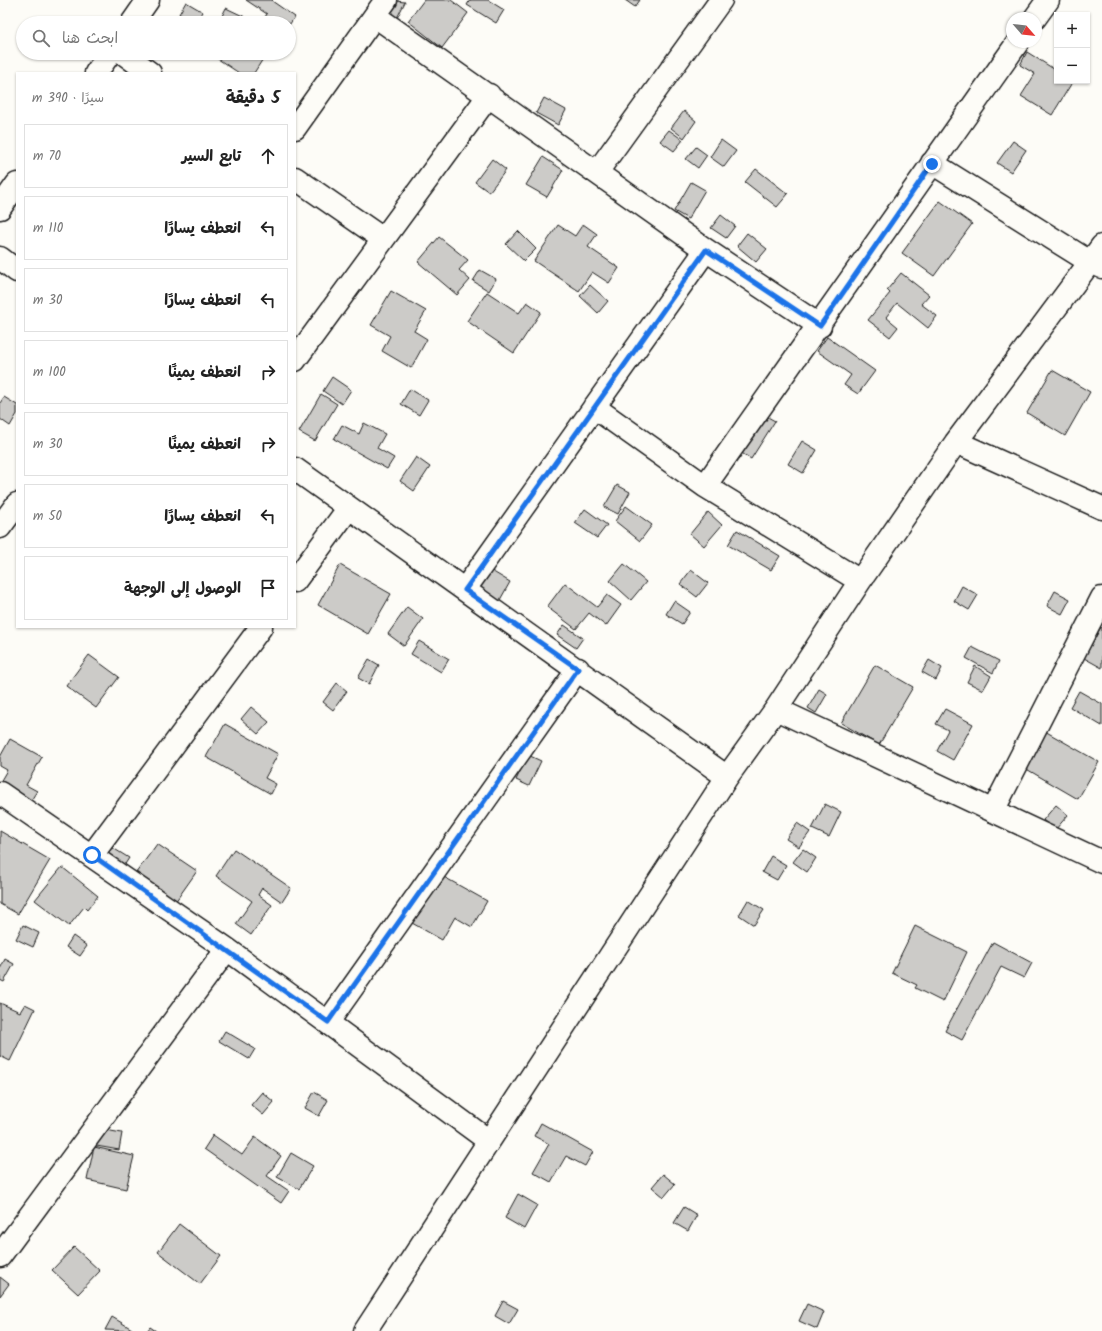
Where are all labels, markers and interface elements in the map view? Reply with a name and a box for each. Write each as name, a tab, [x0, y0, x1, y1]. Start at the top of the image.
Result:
north arrow	[1006, 12, 1042, 48]
map controls	[1054, 12, 1090, 84]
button: +	[1054, 12, 1090, 48]
search box	[16, 16, 296, 60]
icon: search	[30, 27, 52, 49]
text: ابحث هنا	[62, 27, 118, 51]
button: −	[1054, 48, 1090, 84]
text: 5 دقيقة	[226, 85, 280, 112]
text: سيرًا · 390 m	[32, 88, 104, 109]
text: تابع السير	[182, 145, 241, 169]
icon: ahead	[257, 145, 279, 167]
text: 70 m	[33, 146, 61, 167]
route end	[923, 155, 941, 173]
text: انعطف يسارًا	[164, 217, 241, 241]
icon: left	[257, 217, 279, 239]
text: 110 m	[33, 218, 63, 239]
text: انعطف يسارًا	[164, 289, 241, 313]
icon: left	[257, 289, 279, 311]
text: 30 m	[33, 290, 63, 311]
text: انعطف يمينًا	[168, 361, 241, 385]
icon: right	[257, 361, 279, 383]
text: 100 m	[33, 362, 66, 383]
text: انعطف يمينًا	[168, 433, 241, 457]
icon: right	[257, 433, 279, 455]
text: 30 m	[33, 434, 63, 455]
text: انعطف يسارًا	[164, 505, 241, 529]
icon: left	[257, 505, 279, 527]
text: 50 m	[33, 506, 62, 527]
text: الوصول إلى الوجهة	[124, 577, 241, 601]
icon: arrive	[257, 577, 279, 599]
route start	[83, 846, 101, 864]

